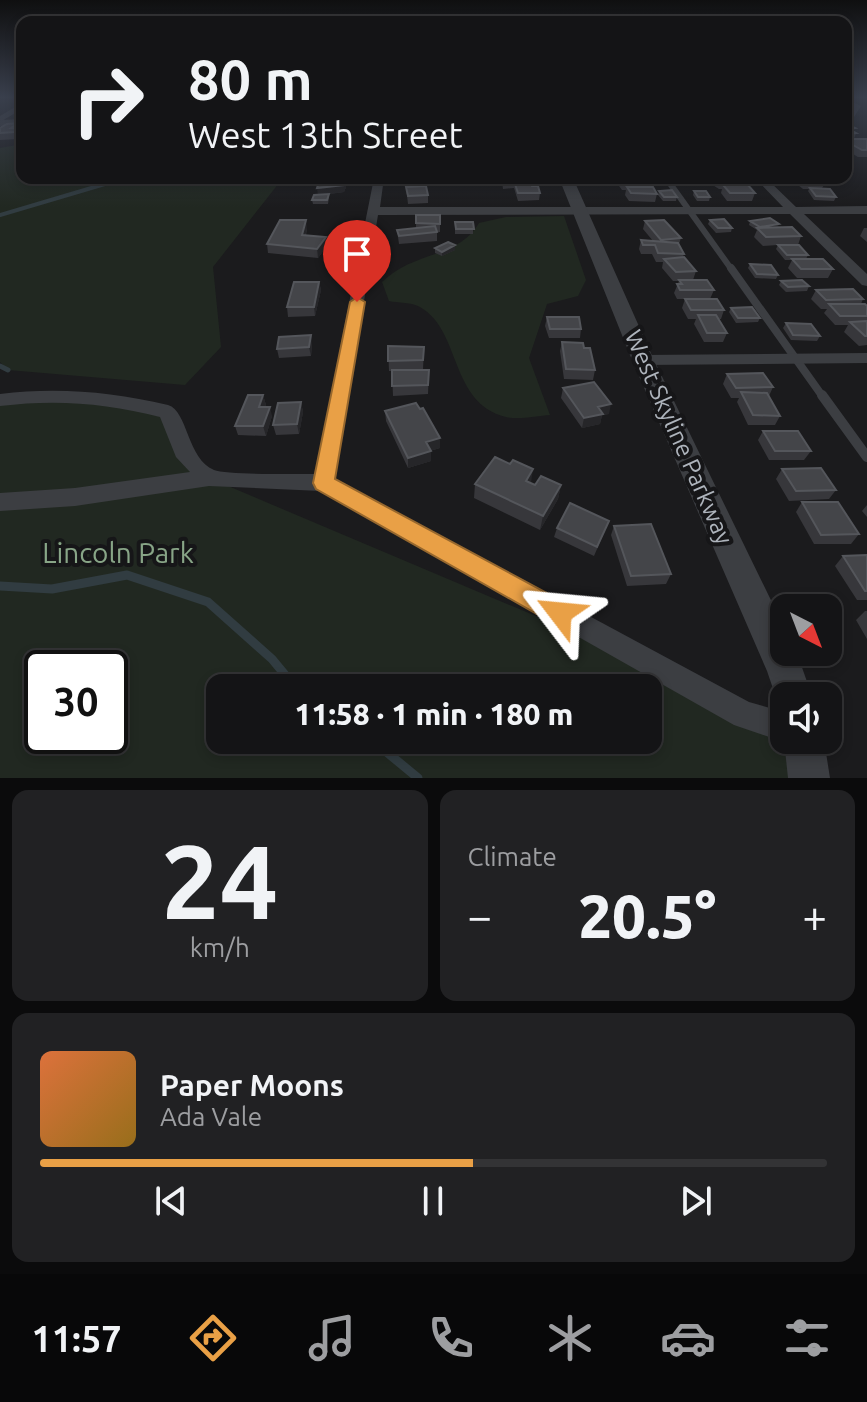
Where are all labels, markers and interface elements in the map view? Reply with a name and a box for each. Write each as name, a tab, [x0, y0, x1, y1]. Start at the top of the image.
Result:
icon: right	[56, 48, 160, 152]
text: 80 m	[188, 48, 313, 111]
text: West 13th Street	[188, 114, 463, 155]
pin	[323, 220, 391, 302]
icon: arrive	[335, 232, 379, 276]
street label: West Skyline Parkway	[620, 326, 739, 549]
park label: Lincoln Park	[42, 537, 194, 568]
position arrow	[518, 571, 602, 655]
north arrow	[770, 594, 842, 666]
map controls	[770, 594, 842, 754]
speed limit sign: 30	[24, 650, 128, 754]
button: sound	[770, 682, 842, 754]
text: 11:58 · 1 min · 180 m	[295, 697, 573, 731]
text: 24	[161, 822, 278, 939]
text: Climate	[468, 842, 557, 871]
text: 20.5°	[578, 882, 716, 949]
text: −	[468, 891, 492, 940]
text: +	[802, 891, 827, 940]
text: km/h	[190, 933, 250, 962]
text: Paper Moons	[160, 1068, 344, 1102]
text: Ada Vale	[160, 1102, 262, 1131]
icon: previous	[149, 1179, 193, 1223]
icon: pause	[411, 1179, 455, 1223]
icon: next	[674, 1179, 718, 1223]
icon: directions	[185, 1310, 241, 1366]
icon: music	[304, 1310, 360, 1366]
icon: phone	[423, 1310, 479, 1366]
icon: climate	[542, 1310, 598, 1366]
icon: car	[660, 1310, 716, 1366]
icon: filters	[779, 1310, 835, 1366]
text: 11:57	[31, 1318, 122, 1359]

